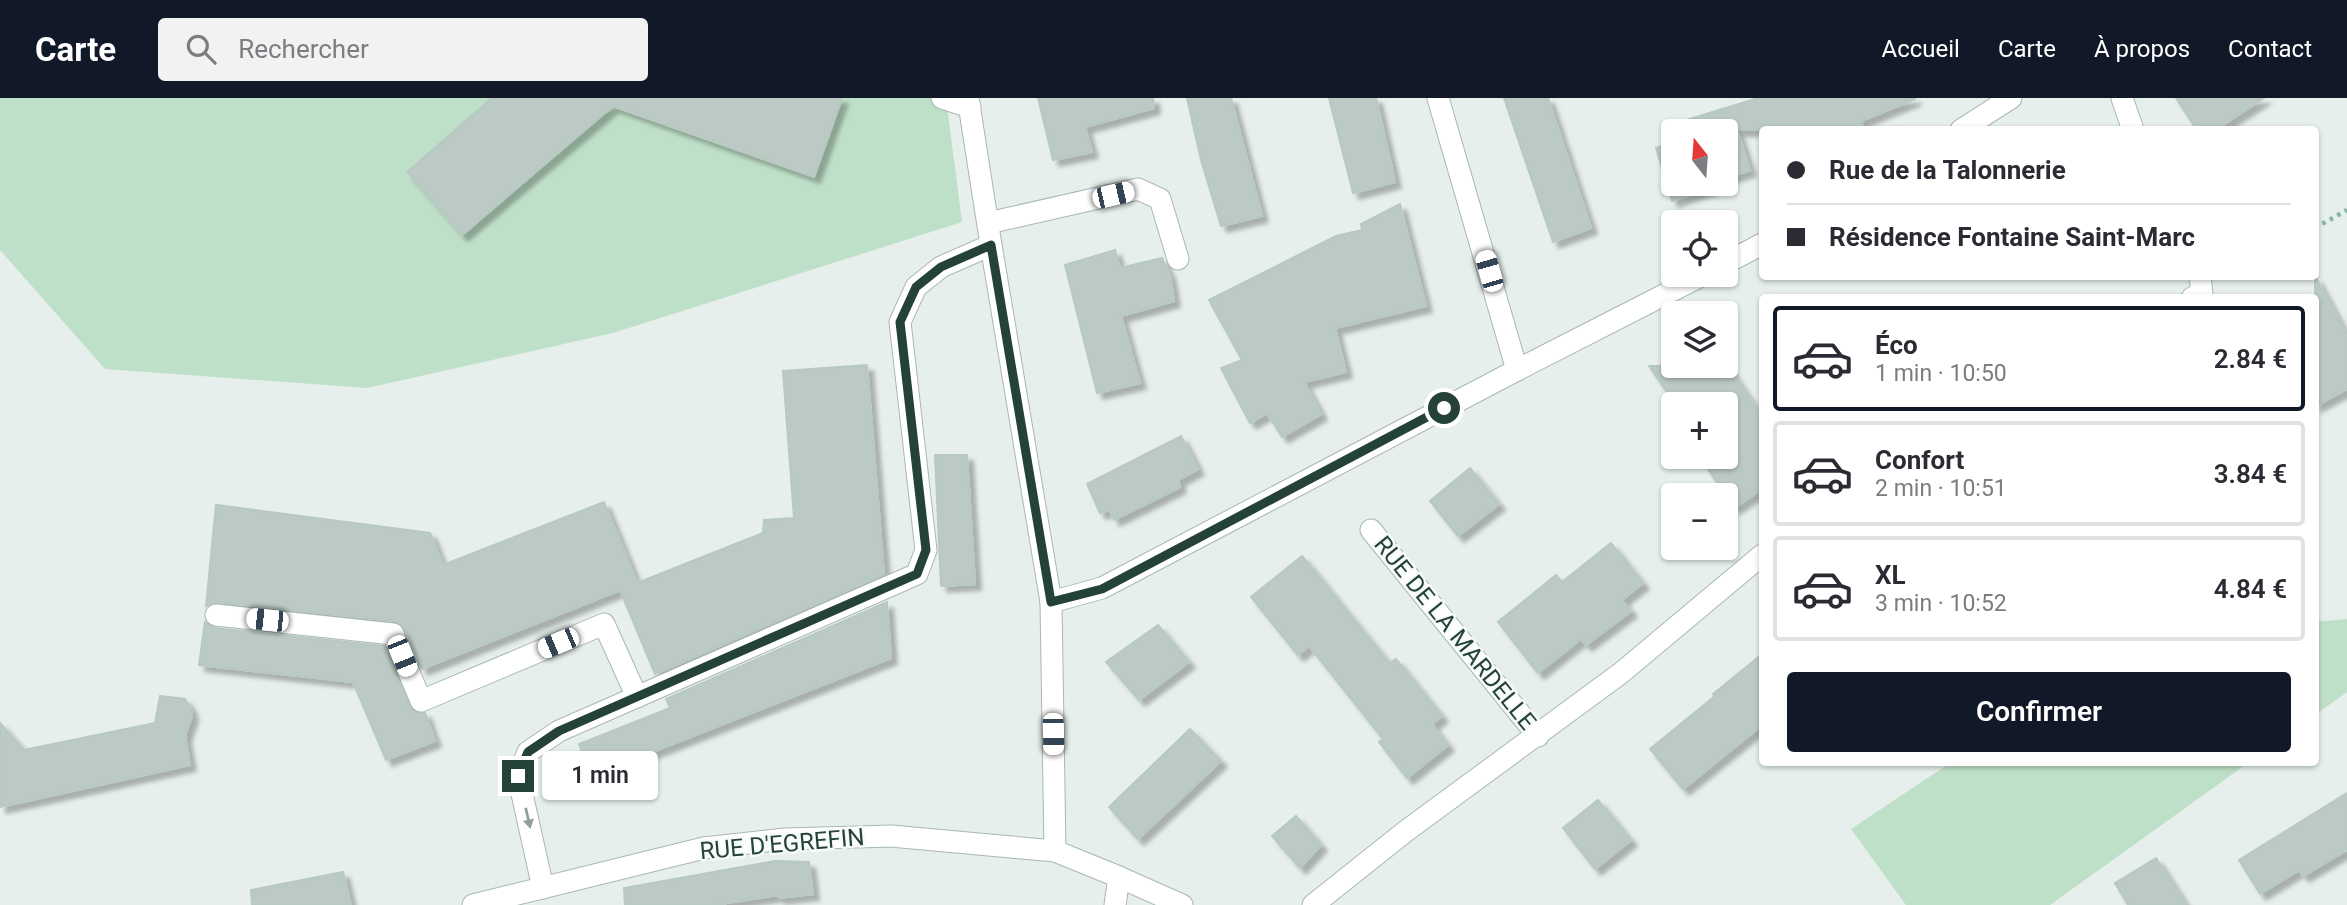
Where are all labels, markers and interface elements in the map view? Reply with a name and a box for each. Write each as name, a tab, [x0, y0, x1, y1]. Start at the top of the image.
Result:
search box	[158, 18, 648, 81]
text: Carte	[35, 30, 116, 69]
icon: search	[182, 30, 220, 68]
text: Rechercher	[238, 34, 369, 64]
text: Accueil	[1881, 35, 1960, 63]
text: Carte	[1998, 35, 2056, 63]
text: À propos	[2094, 35, 2190, 63]
text: Contact	[2228, 35, 2312, 63]
north arrow	[1661, 119, 1738, 196]
map controls	[1661, 119, 1738, 560]
text: Rue de la Talonnerie	[1829, 155, 2066, 185]
car	[1091, 180, 1136, 210]
button: locate	[1661, 210, 1738, 287]
text: Résidence Fontaine Saint-Marc	[1829, 222, 2195, 252]
car	[1474, 248, 1505, 294]
button: layers	[1661, 301, 1738, 378]
icon: car	[1791, 327, 1854, 390]
text: Éco	[1875, 330, 1918, 360]
text: 2.84 €	[2214, 344, 2287, 374]
text: 1 min · 10:50	[1875, 360, 2007, 387]
route start	[1428, 392, 1460, 424]
button: +	[1661, 392, 1738, 469]
icon: car	[1791, 442, 1854, 505]
text: Confort	[1875, 445, 1964, 475]
text: 3.84 €	[2214, 459, 2287, 489]
text: 2 min · 10:51	[1875, 475, 2007, 502]
button: −	[1661, 483, 1738, 560]
street label: RUE DE LA MARDELLE	[1368, 531, 1542, 735]
icon: car	[1791, 557, 1854, 620]
text: XL	[1875, 560, 1906, 590]
text: 4.84 €	[2214, 574, 2287, 604]
text: 3 min · 10:52	[1875, 590, 2007, 617]
car	[246, 607, 289, 633]
car	[535, 625, 582, 661]
car	[385, 633, 420, 679]
button: Confirmer	[1787, 672, 2291, 752]
car	[1043, 713, 1064, 755]
callout: 1 min	[542, 752, 658, 800]
route end	[502, 760, 534, 792]
text: 1 min	[571, 762, 629, 789]
one-way arrow	[522, 807, 533, 829]
street label: RUE D'EGREFIN	[698, 823, 866, 865]

